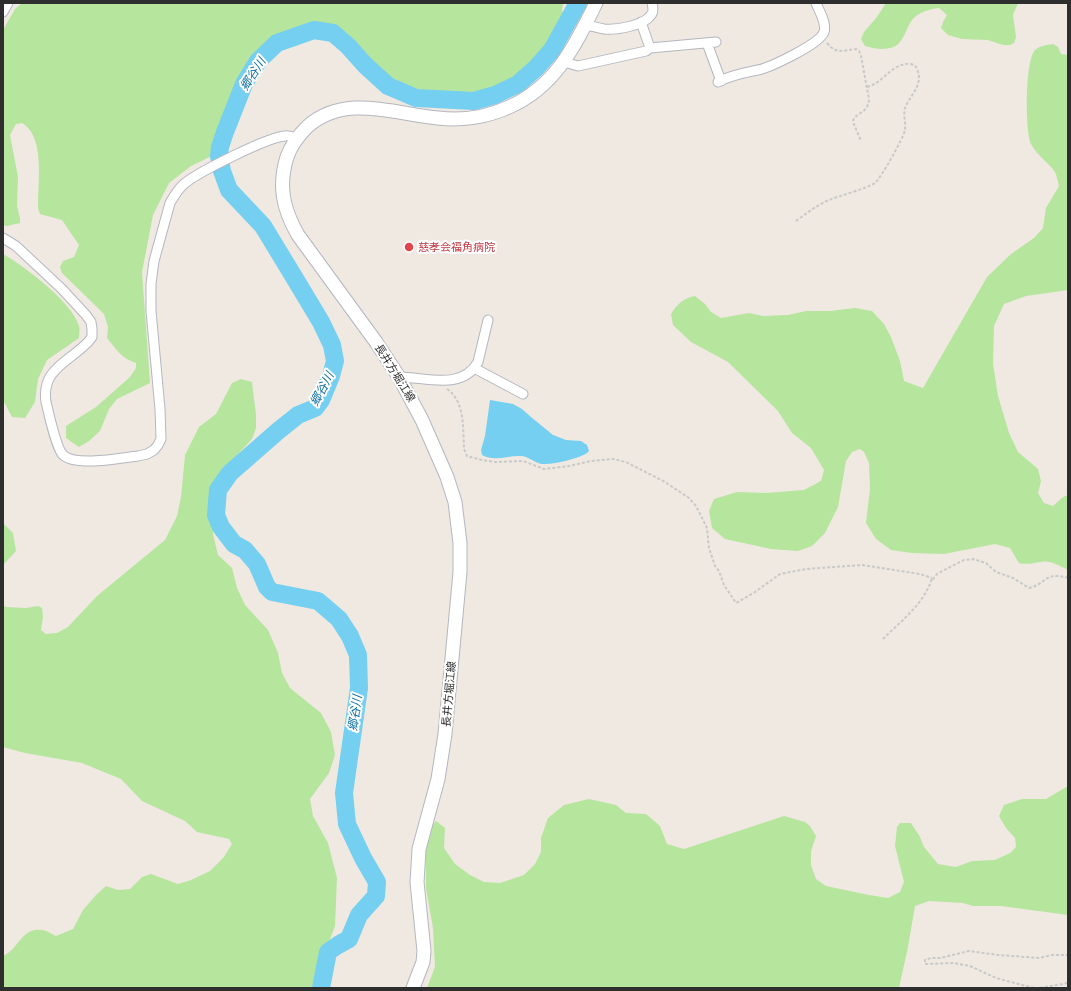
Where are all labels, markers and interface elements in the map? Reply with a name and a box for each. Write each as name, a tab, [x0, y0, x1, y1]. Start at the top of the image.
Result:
water label: 郷谷川	[237, 55, 269, 93]
place label: 慈孝会福角病院	[418, 240, 495, 254]
marker: 慈孝会福角病院	[403, 241, 415, 253]
street label: 長井方堀江線	[372, 342, 418, 404]
water label: 郷谷川	[307, 370, 337, 408]
street label: 長井方堀江線	[440, 661, 458, 727]
water label: 郷谷川	[345, 694, 365, 732]

